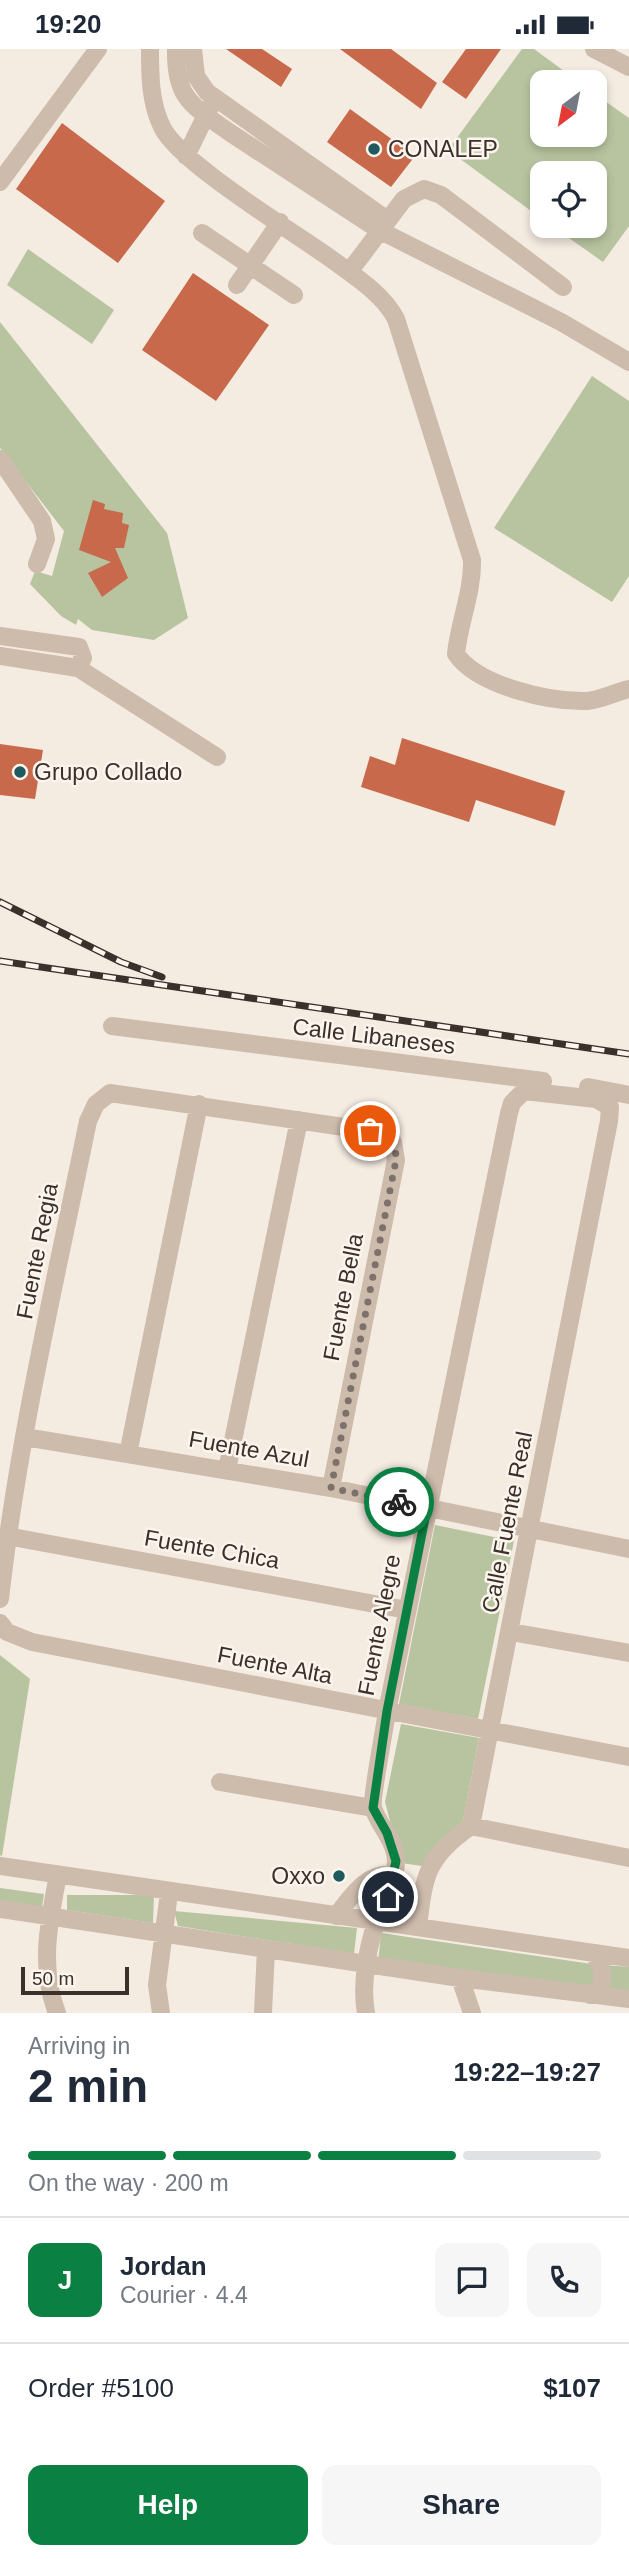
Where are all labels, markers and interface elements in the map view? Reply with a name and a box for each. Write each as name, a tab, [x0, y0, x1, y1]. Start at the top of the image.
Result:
text: 19:20	[35, 9, 102, 39]
north arrow	[530, 70, 607, 147]
map controls	[530, 70, 607, 238]
place label: CONALEP	[388, 136, 498, 162]
marker: CONALEP	[366, 141, 382, 157]
button: locate	[530, 161, 607, 238]
place label: Grupo Collado	[34, 759, 182, 785]
marker: Grupo Collado	[12, 764, 28, 780]
street label: Calle Libaneses	[291, 1013, 457, 1059]
pin	[340, 1101, 400, 1161]
icon: bag	[351, 1112, 389, 1150]
street label: Fuente Regia	[11, 1181, 63, 1321]
street label: Fuente Bella	[318, 1231, 368, 1363]
street label: Fuente Azul	[187, 1426, 311, 1472]
street label: Calle Fuente Real	[477, 1429, 537, 1615]
courier	[364, 1467, 434, 1537]
icon: bike	[380, 1483, 418, 1521]
street label: Fuente Chica	[142, 1524, 282, 1574]
street label: Fuente Alegre	[353, 1552, 405, 1698]
street label: Fuente Alta	[215, 1641, 335, 1689]
place label: Oxxo	[271, 1863, 325, 1889]
pin	[358, 1867, 418, 1927]
marker: Oxxo	[331, 1868, 347, 1884]
icon: home	[369, 1878, 407, 1916]
scale bar	[21, 1964, 130, 1996]
text: 50 m	[32, 1968, 74, 1989]
text: Arriving in	[28, 2033, 130, 2059]
text: 19:22–19:27	[454, 2057, 601, 2087]
text: 2 min	[28, 2060, 148, 2112]
text: On the way · 200 m	[28, 2170, 229, 2196]
button: chat	[435, 2243, 509, 2317]
button: phone	[527, 2243, 601, 2317]
text: Jordan	[120, 2251, 207, 2281]
text: J	[58, 2265, 72, 2295]
text: Courier · 4.4	[120, 2282, 248, 2308]
text: Order #5100	[28, 2373, 174, 2403]
text: $107	[543, 2373, 601, 2403]
button: Help	[28, 2465, 308, 2545]
button: Share	[322, 2465, 601, 2545]

